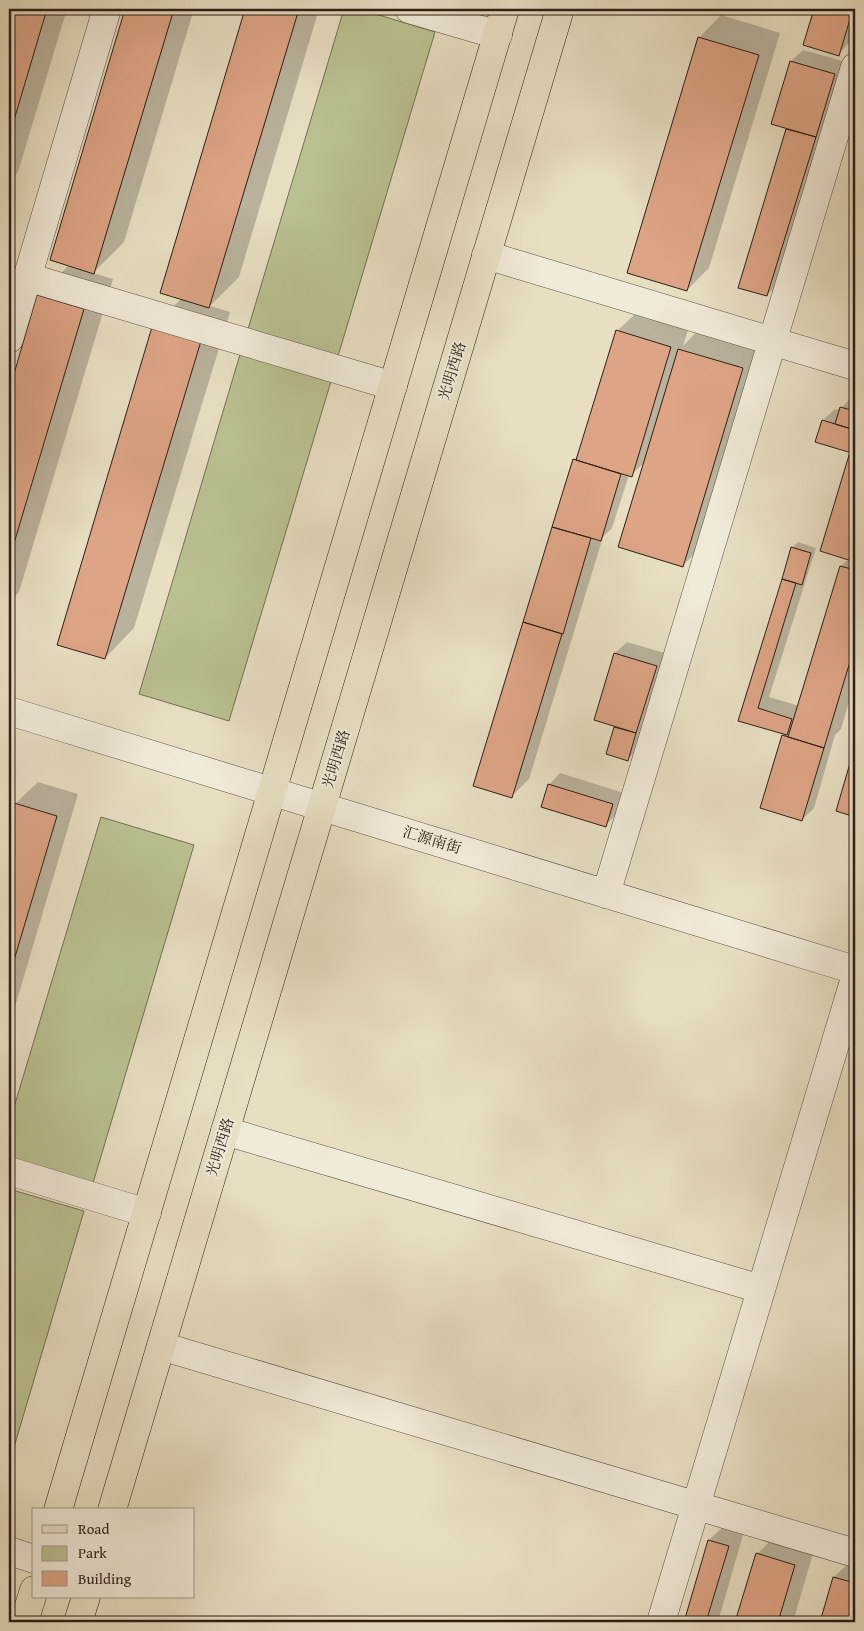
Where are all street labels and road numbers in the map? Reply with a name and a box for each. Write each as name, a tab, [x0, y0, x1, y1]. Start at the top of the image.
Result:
street label: 光明西路	[433, 339, 470, 403]
street label: 光明西路	[317, 727, 354, 791]
street label: 汇源南街	[400, 821, 464, 858]
street label: 光明西路	[201, 1115, 238, 1179]

